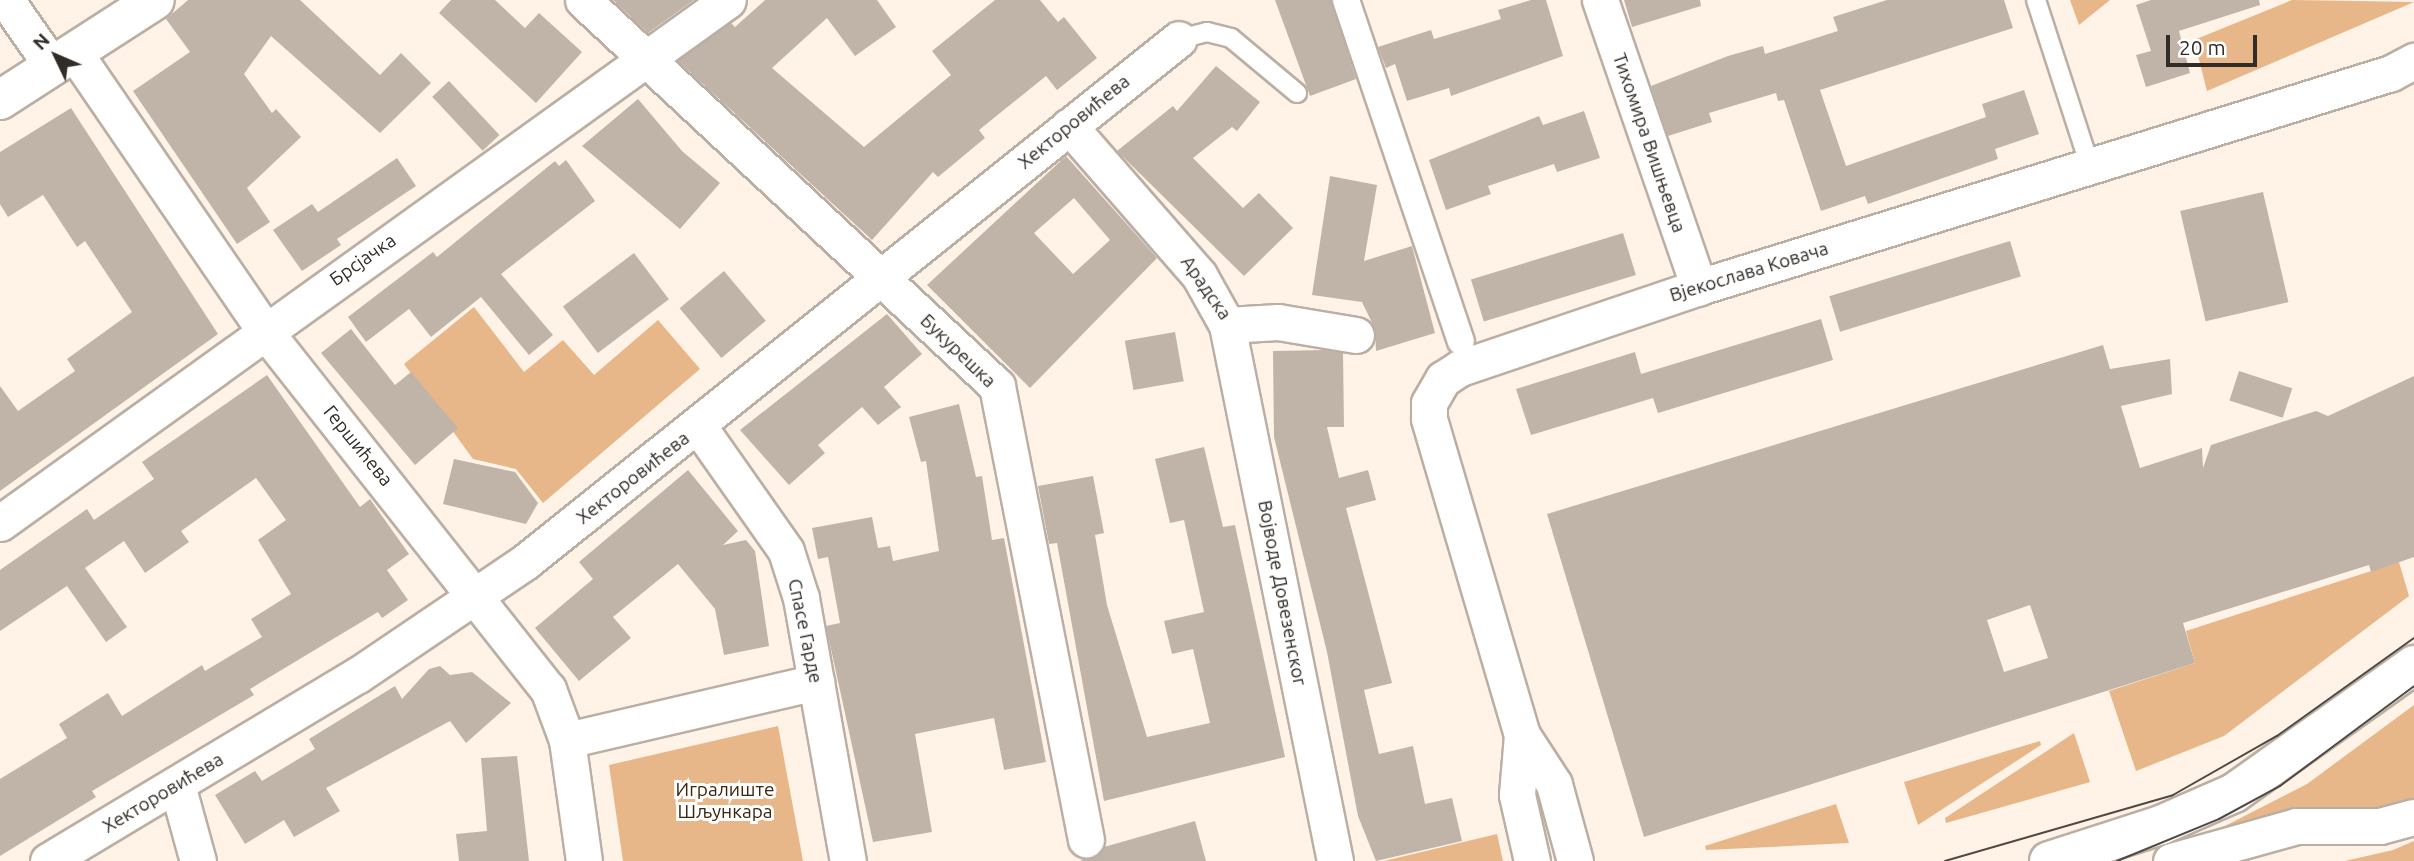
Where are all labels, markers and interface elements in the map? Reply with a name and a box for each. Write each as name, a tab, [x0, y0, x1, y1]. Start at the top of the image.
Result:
north arrow	[21, 21, 91, 91]
scale bar	[2169, 21, 2260, 65]
text: N	[28, 29, 54, 54]
text: 20 m	[2179, 35, 2226, 59]
street label: Тихомира Вишњевца	[1608, 50, 1690, 236]
street label: Хекторовићева	[1014, 70, 1134, 174]
street label: Брсјачка	[326, 229, 400, 291]
street label: Вјекослава Ковача	[1667, 237, 1831, 307]
street label: Арадска	[1176, 252, 1236, 324]
street label: Букурешка	[915, 309, 1001, 393]
street label: Гершићева	[318, 401, 398, 491]
street label: Хекторовићева	[572, 427, 694, 529]
street label: Војводе Довезенског	[1253, 498, 1311, 688]
street label: Спасе Гарде	[783, 577, 827, 685]
street label: Хекторовићева	[98, 748, 228, 838]
park label: Игралиште Шљункара	[676, 779, 774, 823]

